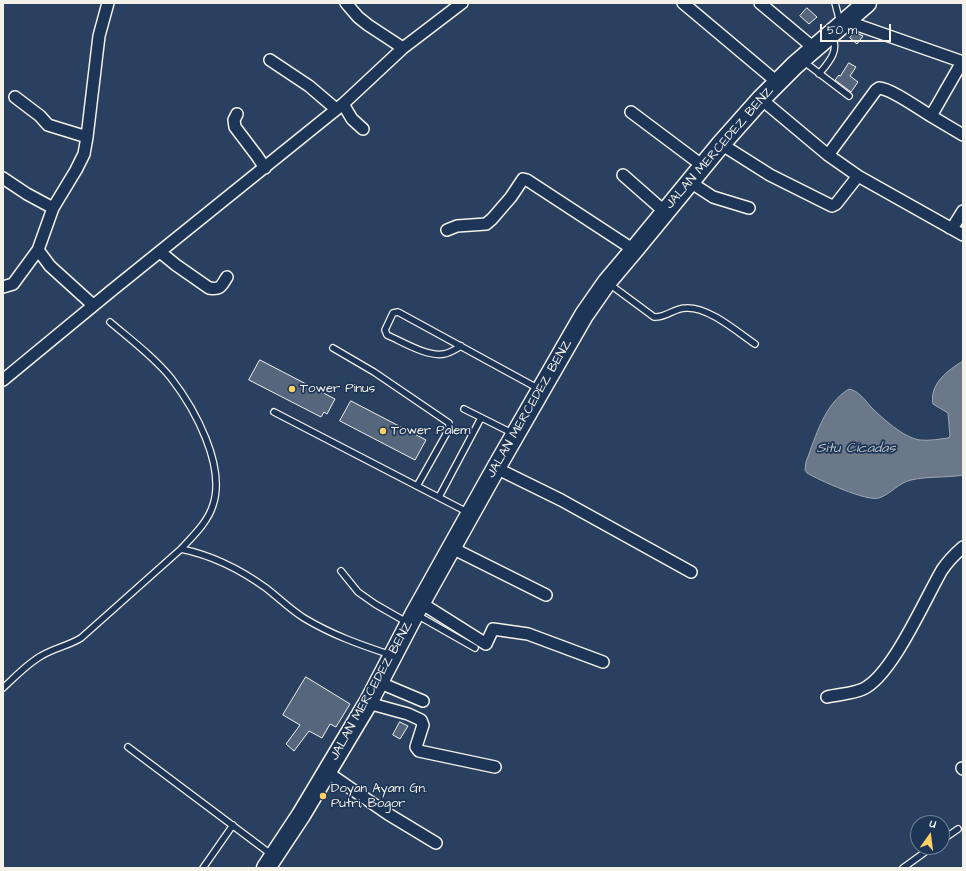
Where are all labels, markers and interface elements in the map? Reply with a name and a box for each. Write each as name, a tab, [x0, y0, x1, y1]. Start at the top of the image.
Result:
scale bar	[822, 16, 893, 42]
text: 50 m	[827, 22, 857, 39]
street label: JALAN MERCEDEZ BENZ	[663, 84, 777, 212]
street label: JALAN MERCEDEZ BENZ	[484, 337, 576, 481]
place label: Tower Pinus	[300, 381, 375, 397]
marker: Tower Pinus	[287, 384, 297, 394]
place label: Tower Palem	[391, 423, 470, 439]
marker: Tower Palem	[378, 426, 388, 436]
water label: Situ Cicadas	[817, 441, 895, 457]
street label: JALAN MERCEDEZ BENZ	[327, 618, 417, 764]
place label: Doyan Ayam Gn. Putri, Bogor	[331, 781, 427, 812]
marker: Doyan Ayam Gn. Putri, Bogor	[318, 791, 328, 801]
north arrow	[910, 815, 950, 855]
text: U	[928, 816, 938, 832]

